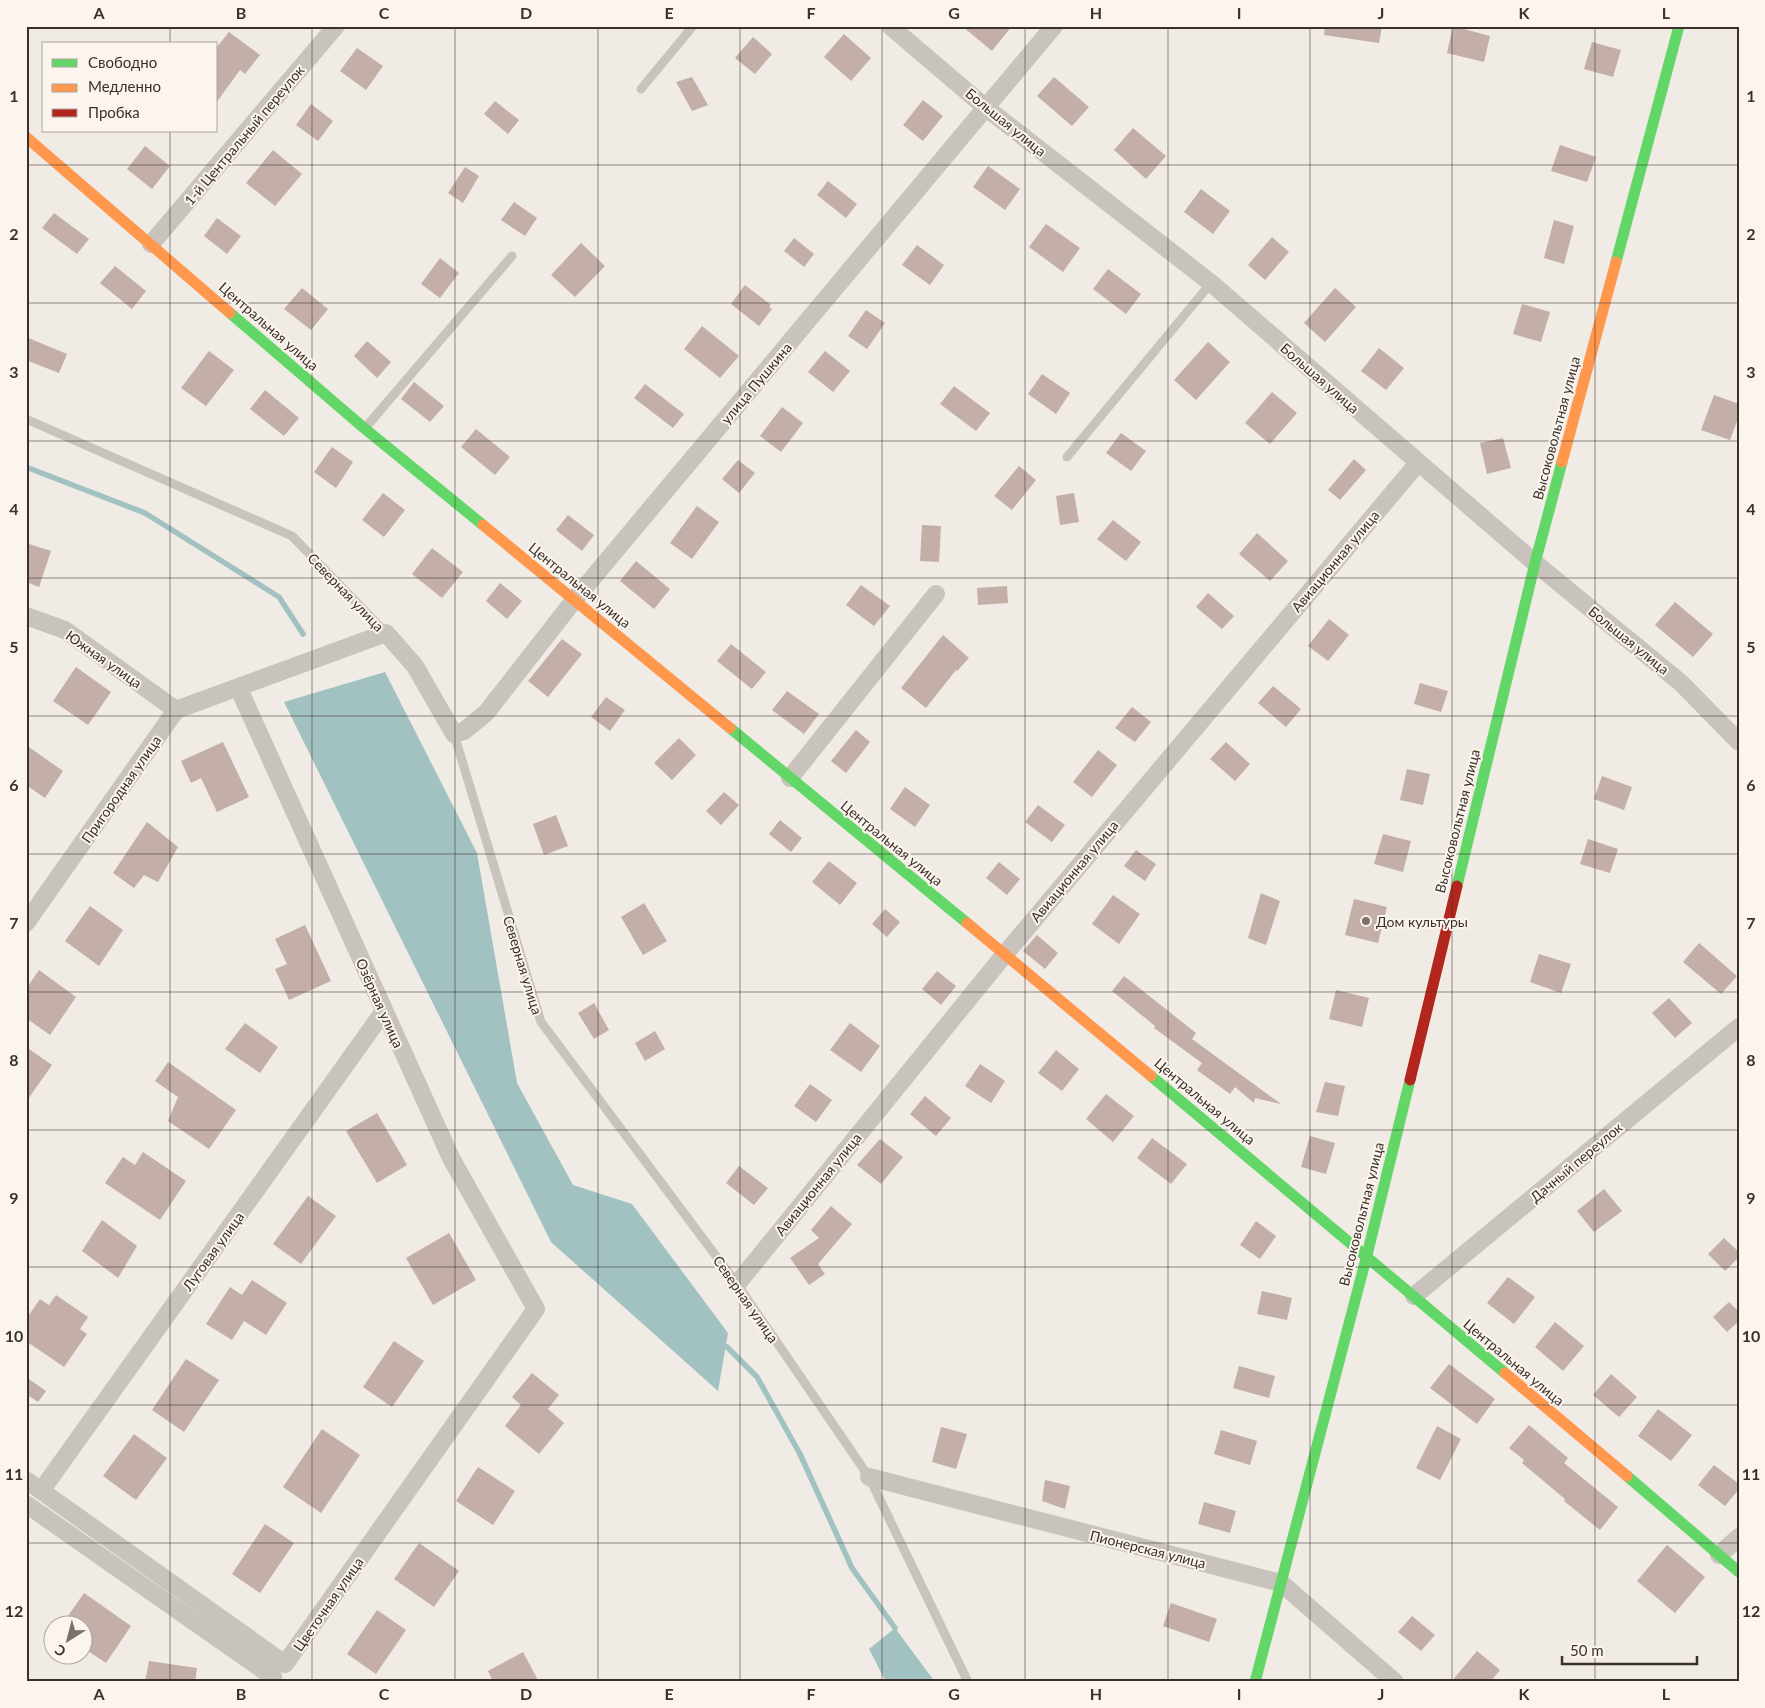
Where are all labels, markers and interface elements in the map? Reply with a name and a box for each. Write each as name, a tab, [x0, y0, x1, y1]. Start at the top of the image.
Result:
text: A	[92, 3, 105, 22]
text: B	[236, 3, 246, 22]
text: C	[379, 3, 390, 22]
text: D	[520, 3, 532, 22]
text: E	[664, 3, 674, 22]
text: F	[806, 3, 816, 22]
text: G	[948, 3, 960, 22]
text: H	[1090, 3, 1102, 22]
text: I	[1237, 3, 1241, 22]
text: J	[1378, 3, 1384, 22]
text: K	[1519, 3, 1531, 22]
text: L	[1662, 3, 1671, 22]
legend	[42, 42, 218, 132]
text: Свободно	[88, 53, 157, 71]
street label: 1-й Центральный переулок	[180, 61, 308, 208]
text: Медленно	[88, 77, 161, 95]
street label: Большая улица	[962, 84, 1050, 160]
text: 1	[9, 86, 19, 105]
text: 1	[1746, 86, 1756, 105]
text: Пробка	[88, 103, 140, 121]
text: 2	[9, 224, 19, 243]
text: 2	[1746, 224, 1756, 243]
street label: Центральная улица	[216, 278, 322, 374]
street label: улица Пушкина	[717, 339, 795, 427]
street label: Большая улица	[1277, 339, 1363, 417]
street label: Высоковольтная улица	[1529, 354, 1583, 502]
text: 3	[9, 362, 19, 381]
text: 3	[1746, 362, 1756, 381]
text: 4	[9, 499, 19, 518]
text: 4	[1746, 499, 1756, 518]
street label: Авиационная улица	[1288, 507, 1382, 615]
street label: Центральная улица	[526, 539, 634, 631]
street label: Северная улица	[304, 549, 388, 635]
street label: Большая улица	[1585, 602, 1673, 678]
street label: Южная улица	[63, 627, 145, 691]
text: 5	[9, 637, 19, 656]
text: 5	[1746, 637, 1756, 656]
street label: Пригородная улица	[78, 732, 164, 846]
street label: Высоковольтная улица	[1431, 747, 1483, 895]
text: 6	[9, 775, 19, 794]
text: 6	[1746, 775, 1756, 794]
street label: Центральная улица	[838, 797, 946, 889]
street label: Авиационная улица	[1027, 817, 1121, 925]
text: 7	[9, 913, 19, 932]
place label: Дом культуры	[1376, 913, 1468, 930]
text: 7	[1746, 913, 1756, 932]
street label: Северная улица	[500, 914, 546, 1016]
marker: Дом культуры	[1360, 915, 1372, 927]
street label: Озёрная улица	[353, 956, 407, 1050]
text: 8	[9, 1050, 19, 1069]
text: 8	[1746, 1050, 1756, 1069]
street label: Центральная улица	[1151, 1054, 1259, 1148]
street label: Дачный переулок	[1526, 1118, 1626, 1205]
street label: Авиационная улица	[771, 1129, 865, 1239]
street label: Высоковольтная улица	[1335, 1140, 1387, 1288]
text: 9	[9, 1188, 19, 1207]
text: 9	[1746, 1188, 1756, 1207]
street label: Луговая улица	[178, 1208, 247, 1295]
street label: Северная улица	[710, 1252, 782, 1346]
street label: Центральная улица	[1460, 1315, 1568, 1409]
text: 10	[5, 1326, 23, 1345]
text: 10	[1742, 1326, 1760, 1345]
text: 11	[5, 1464, 23, 1483]
text: 11	[1742, 1464, 1760, 1483]
street label: Пионерская улица	[1088, 1526, 1208, 1572]
street label: Цветочная улица	[289, 1554, 367, 1654]
text: 12	[5, 1601, 23, 1620]
text: 12	[1742, 1601, 1760, 1620]
north arrow	[42, 1616, 92, 1666]
scale bar	[1562, 1633, 1698, 1665]
text: С	[51, 1641, 69, 1661]
text: 50 m	[1570, 1641, 1604, 1659]
text: A	[92, 1684, 105, 1703]
text: B	[236, 1684, 246, 1703]
text: C	[379, 1684, 390, 1703]
text: D	[520, 1684, 532, 1703]
text: E	[664, 1684, 674, 1703]
text: F	[806, 1684, 816, 1703]
text: G	[948, 1684, 960, 1703]
text: H	[1090, 1684, 1102, 1703]
text: I	[1237, 1684, 1241, 1703]
text: J	[1378, 1684, 1384, 1703]
text: K	[1519, 1684, 1531, 1703]
text: L	[1662, 1684, 1671, 1703]

